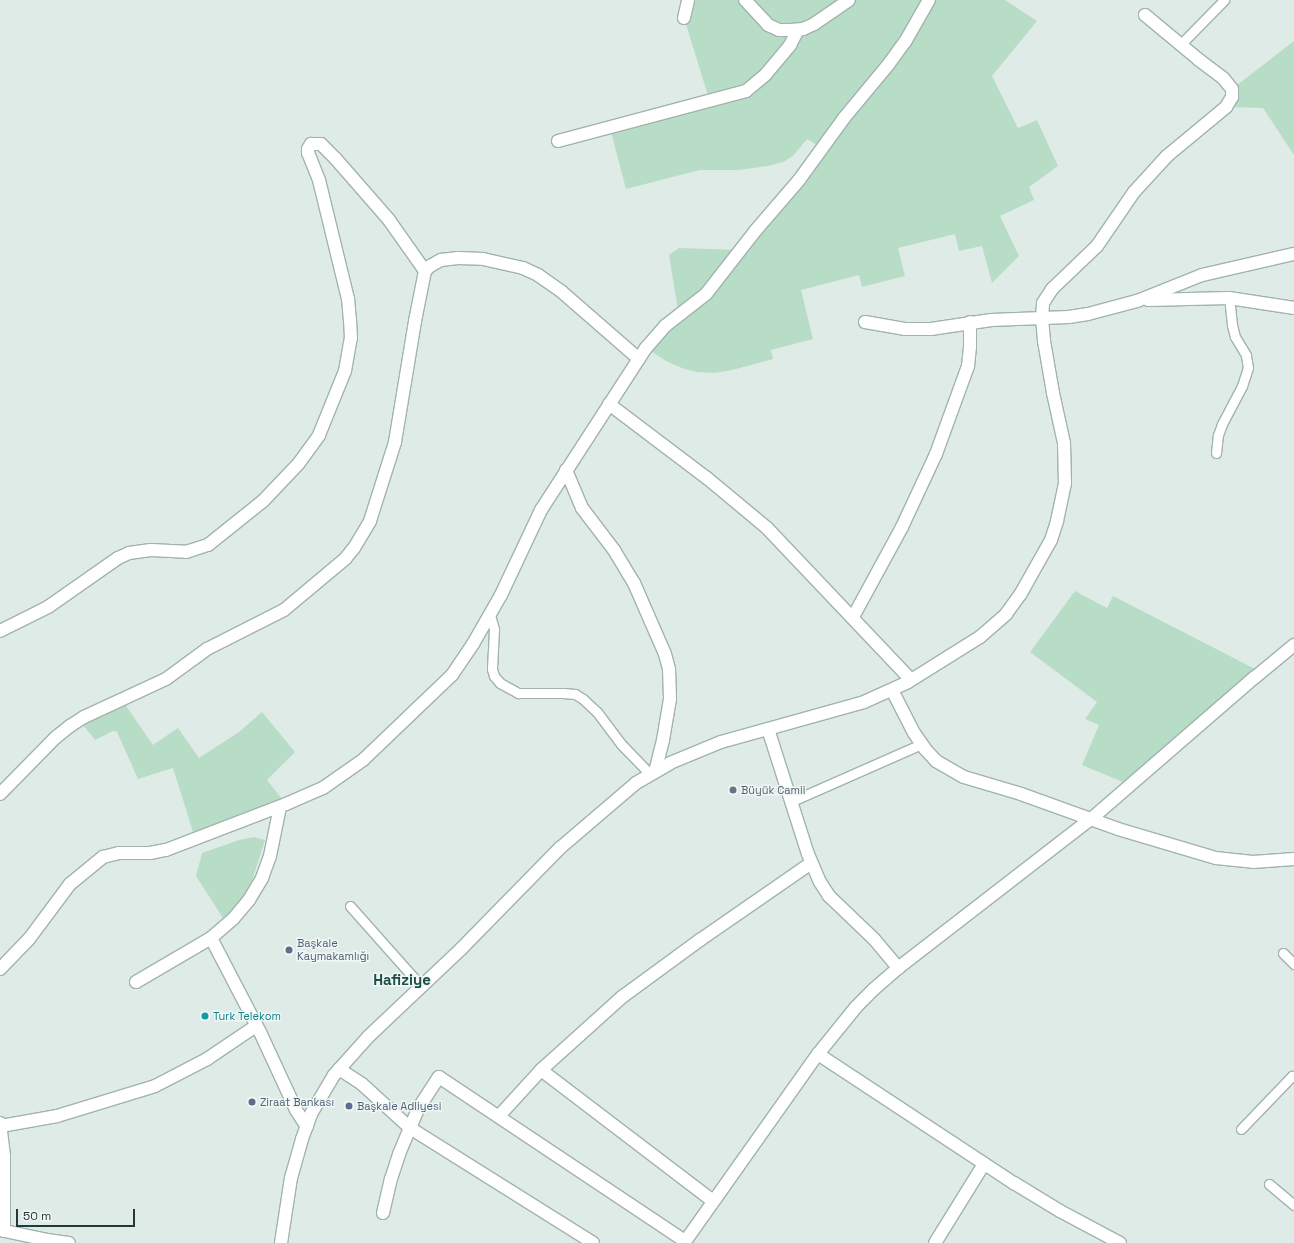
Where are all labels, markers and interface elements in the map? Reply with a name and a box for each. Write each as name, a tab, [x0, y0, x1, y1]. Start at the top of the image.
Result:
place label: Büyük Camii	[741, 783, 805, 797]
marker: Büyük Camii	[728, 785, 738, 795]
place label: Başkale Kaymakamlığı	[297, 937, 369, 963]
marker: Başkale Kaymakamlığı	[284, 945, 294, 955]
district label: Hafiziye	[373, 971, 431, 989]
place label: Turk Telekom	[213, 1009, 281, 1023]
marker: Turk Telekom	[200, 1011, 210, 1021]
place label: Ziraat Bankası	[260, 1095, 334, 1109]
marker: Ziraat Bankası	[247, 1097, 257, 1107]
place label: Başkale Adliyesi	[357, 1099, 442, 1113]
marker: Başkale Adliyesi	[344, 1101, 354, 1111]
scale bar	[18, 1201, 137, 1227]
text: 50 m	[23, 1208, 51, 1224]

